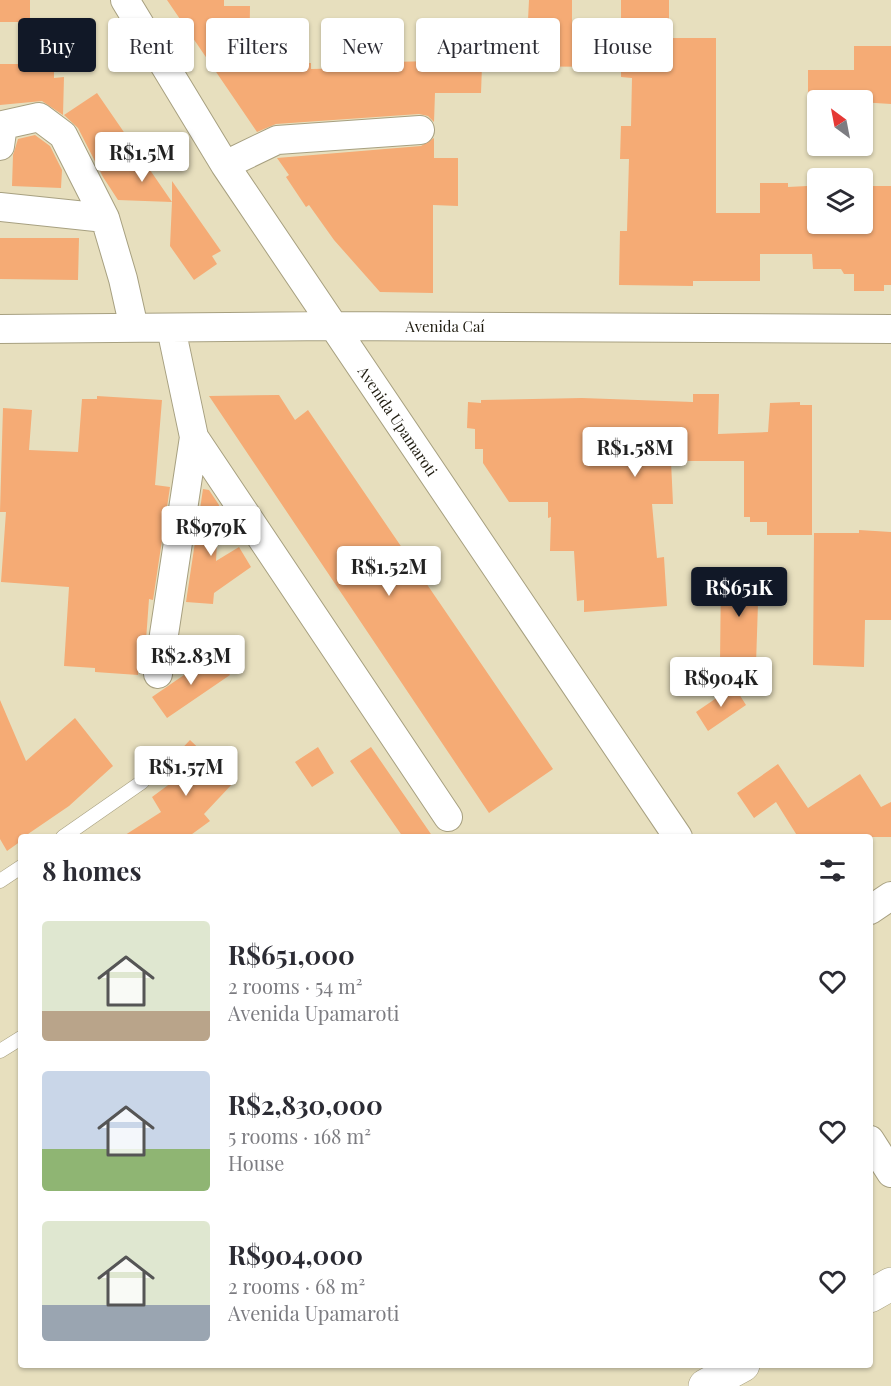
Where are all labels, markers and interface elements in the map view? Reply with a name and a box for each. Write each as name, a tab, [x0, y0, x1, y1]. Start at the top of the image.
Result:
chip: Buy	[18, 18, 96, 72]
chip: Rent	[108, 18, 194, 72]
chip: Filters	[206, 18, 309, 72]
chip: New	[321, 18, 404, 72]
chip: Apartment	[416, 18, 560, 72]
chip: House	[572, 18, 673, 72]
north arrow	[807, 90, 873, 156]
map controls	[807, 90, 873, 234]
pin: R$1.5M	[93, 132, 191, 183]
text: R$1.5M	[109, 138, 175, 165]
button: layers	[807, 168, 873, 234]
street label: Avenida Caí	[404, 316, 485, 336]
street label: Avenida Upamaroti	[353, 361, 443, 480]
pin: R$1.58M	[580, 427, 690, 478]
text: R$1.58M	[596, 433, 674, 460]
pin: R$979K	[162, 506, 260, 557]
text: R$979K	[176, 512, 246, 539]
pin: R$1.52M	[334, 546, 444, 597]
text: R$1.52M	[351, 552, 427, 579]
pin: R$651K	[690, 567, 788, 618]
text: R$651K	[705, 573, 773, 600]
pin: R$2.83M	[136, 635, 246, 686]
text: R$2.83M	[151, 641, 231, 668]
pin: R$904K	[672, 657, 770, 708]
text: R$904K	[684, 663, 758, 690]
pin: R$1.57M	[131, 746, 241, 797]
text: R$1.57M	[149, 752, 223, 779]
text: 8 homes	[42, 853, 141, 888]
icon: filters	[816, 854, 849, 887]
text: R$651,000	[228, 937, 355, 972]
icon: home	[90, 945, 162, 1017]
icon: heart	[816, 965, 849, 998]
text: 2 rooms · 54 m²	[228, 972, 363, 999]
text: Avenida Upamaroti	[228, 999, 399, 1026]
text: R$2,830,000	[228, 1087, 383, 1122]
icon: home	[90, 1095, 162, 1167]
icon: heart	[816, 1115, 849, 1148]
text: 5 rooms · 168 m²	[228, 1122, 371, 1149]
text: House	[228, 1149, 284, 1176]
text: R$904,000	[228, 1237, 363, 1272]
icon: home	[90, 1245, 162, 1317]
icon: heart	[816, 1265, 849, 1298]
text: 2 rooms · 68 m²	[228, 1272, 365, 1299]
text: Avenida Upamaroti	[228, 1299, 399, 1326]

